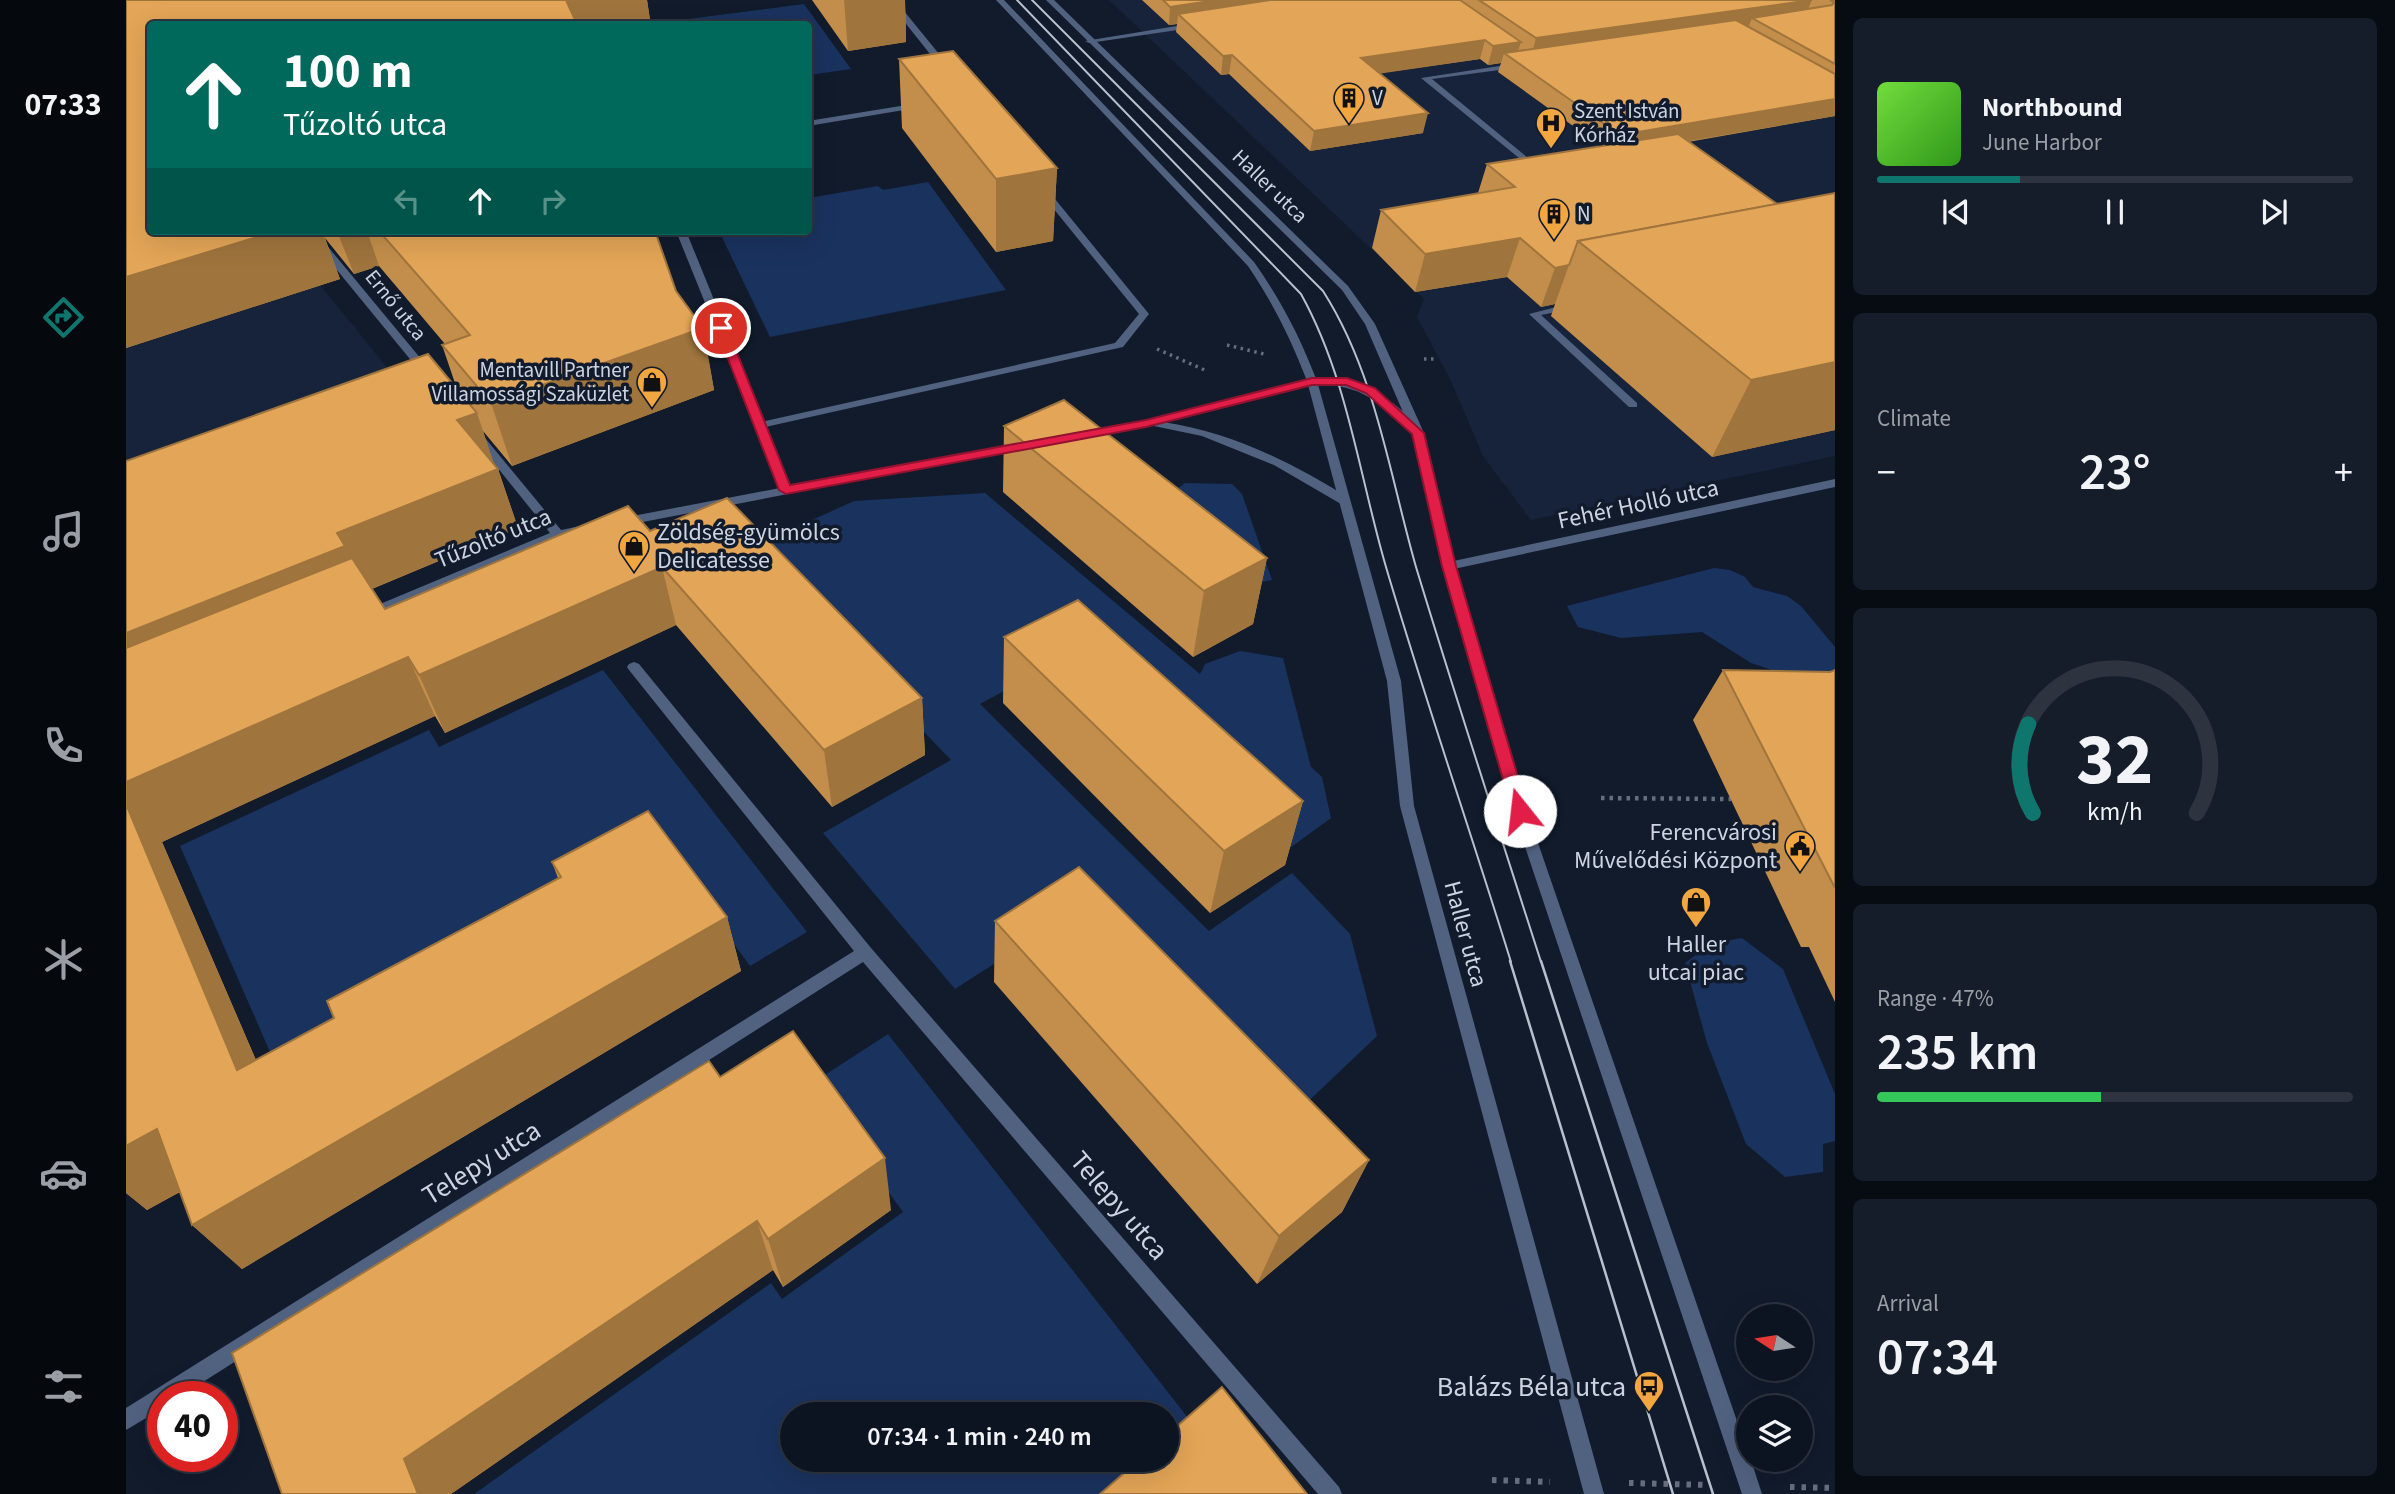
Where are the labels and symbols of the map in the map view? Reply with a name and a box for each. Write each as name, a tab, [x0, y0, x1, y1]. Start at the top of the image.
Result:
building icon: V	[1332, 81, 1366, 125]
place label: V	[1372, 83, 1383, 113]
place label: Szent István Kórház	[1574, 96, 1680, 150]
hospital icon: Szent István Kórház	[1534, 106, 1568, 150]
street label: Haller utca	[1225, 142, 1315, 230]
building icon: N	[1537, 197, 1571, 241]
place label: N	[1577, 199, 1591, 229]
street label: Ernő utca	[358, 263, 434, 347]
pin	[691, 298, 751, 358]
place label: Mentavill Partner Villamossági Szaküzlet	[431, 355, 630, 409]
shop icon: Mentavill Partner Villamossági Szaküzlet	[635, 365, 669, 409]
street label: Fehér Holló utca	[1554, 470, 1722, 539]
street label: Tűzoltó utca	[430, 499, 557, 578]
place label: Zöldség-gyümölcs Delicatesse	[657, 515, 840, 578]
shop icon: Zöldség-gyümölcs Delicatesse	[617, 529, 651, 573]
position arrow	[1483, 774, 1557, 848]
place label: Ferencvárosi Művelődési Központ	[1574, 815, 1777, 878]
public building icon: Ferencvárosi Művelődési Központ	[1783, 829, 1817, 873]
street label: Haller utca	[1435, 877, 1496, 991]
shop icon: Haller utcai piac	[1679, 885, 1713, 929]
place label: Haller utcai piac	[1648, 927, 1744, 990]
street label: Telepy utca	[414, 1111, 549, 1215]
street label: Telepy utca	[1060, 1142, 1178, 1269]
north arrow	[1736, 1304, 1813, 1381]
place label: Balázs Béla utca	[1437, 1367, 1626, 1407]
bus stop icon: Balázs Béla utca	[1632, 1369, 1666, 1413]
speed limit sign: 40	[147, 1381, 238, 1472]

